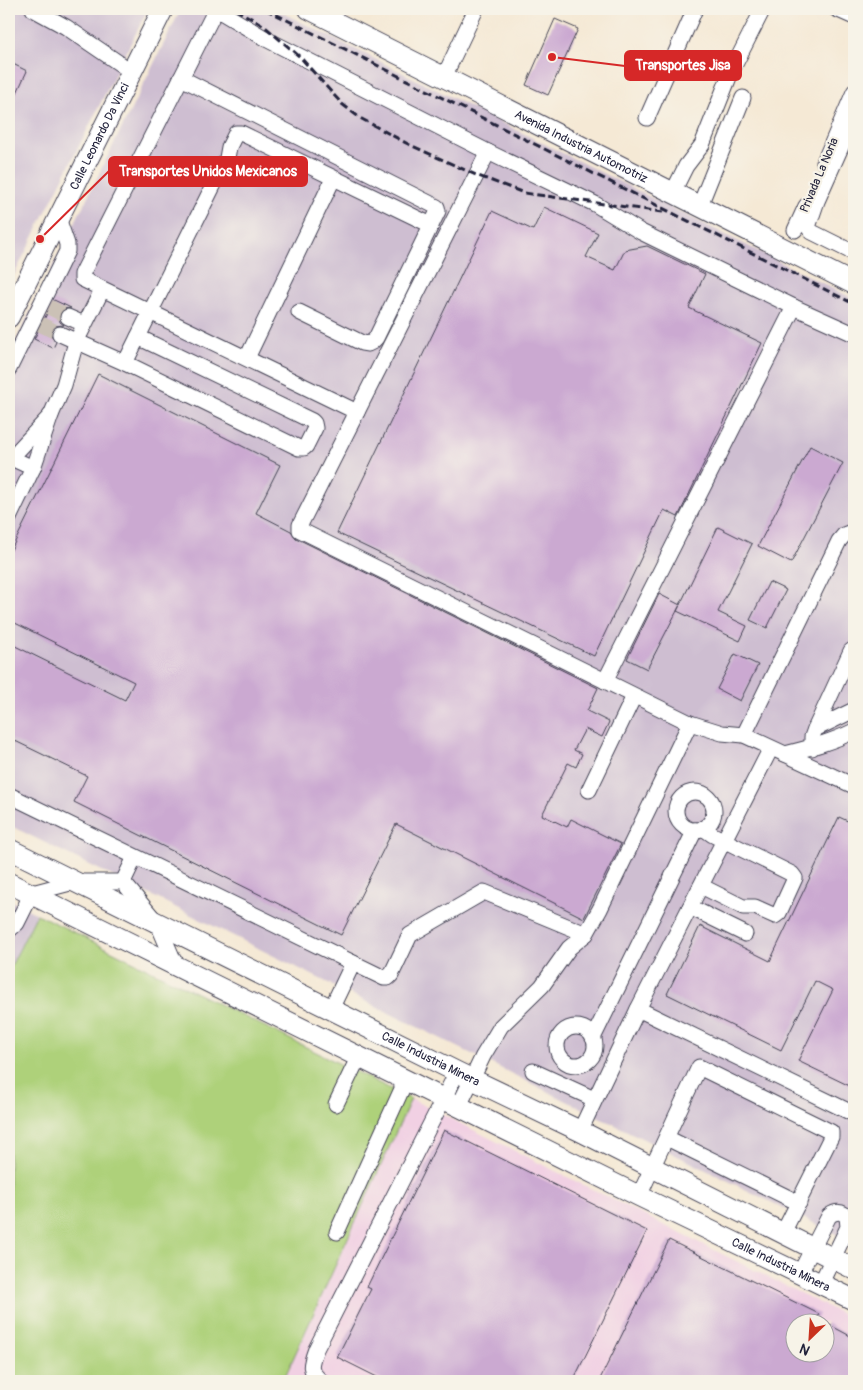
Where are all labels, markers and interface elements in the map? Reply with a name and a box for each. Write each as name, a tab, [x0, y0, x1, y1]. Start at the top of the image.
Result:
callout: Transportes Jisa	[625, 51, 741, 80]
text: Transportes Jisa	[634, 57, 731, 74]
street label: Calle Leonardo Da Vinci	[67, 81, 133, 192]
street label: Avenida Industria Automotriz	[512, 107, 650, 187]
street label: Privada La Noria	[797, 135, 842, 215]
callout: Transportes Unidos Mexicanos	[109, 157, 307, 186]
text: Transportes Unidos Mexicanos	[118, 163, 298, 180]
street label: Calle Industria Minera	[379, 1029, 482, 1090]
street label: Calle Industria Minera	[729, 1235, 833, 1295]
north arrow	[786, 1312, 836, 1362]
text: N	[797, 1340, 813, 1359]

